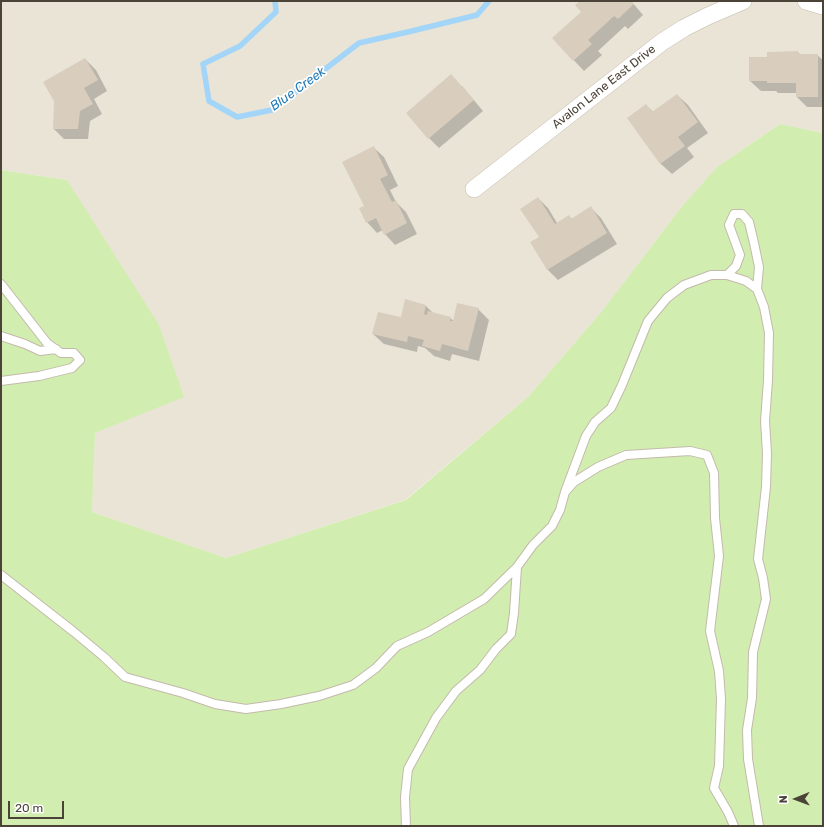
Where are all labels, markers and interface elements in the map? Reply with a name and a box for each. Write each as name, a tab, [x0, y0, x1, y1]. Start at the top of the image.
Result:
street label: Avalon Lane East Drive	[549, 42, 659, 132]
water label: Blue Creek	[267, 64, 329, 114]
north arrow	[776, 779, 816, 819]
scale bar	[10, 793, 66, 819]
text: N	[777, 795, 790, 803]
text: 20 m	[15, 801, 43, 815]

